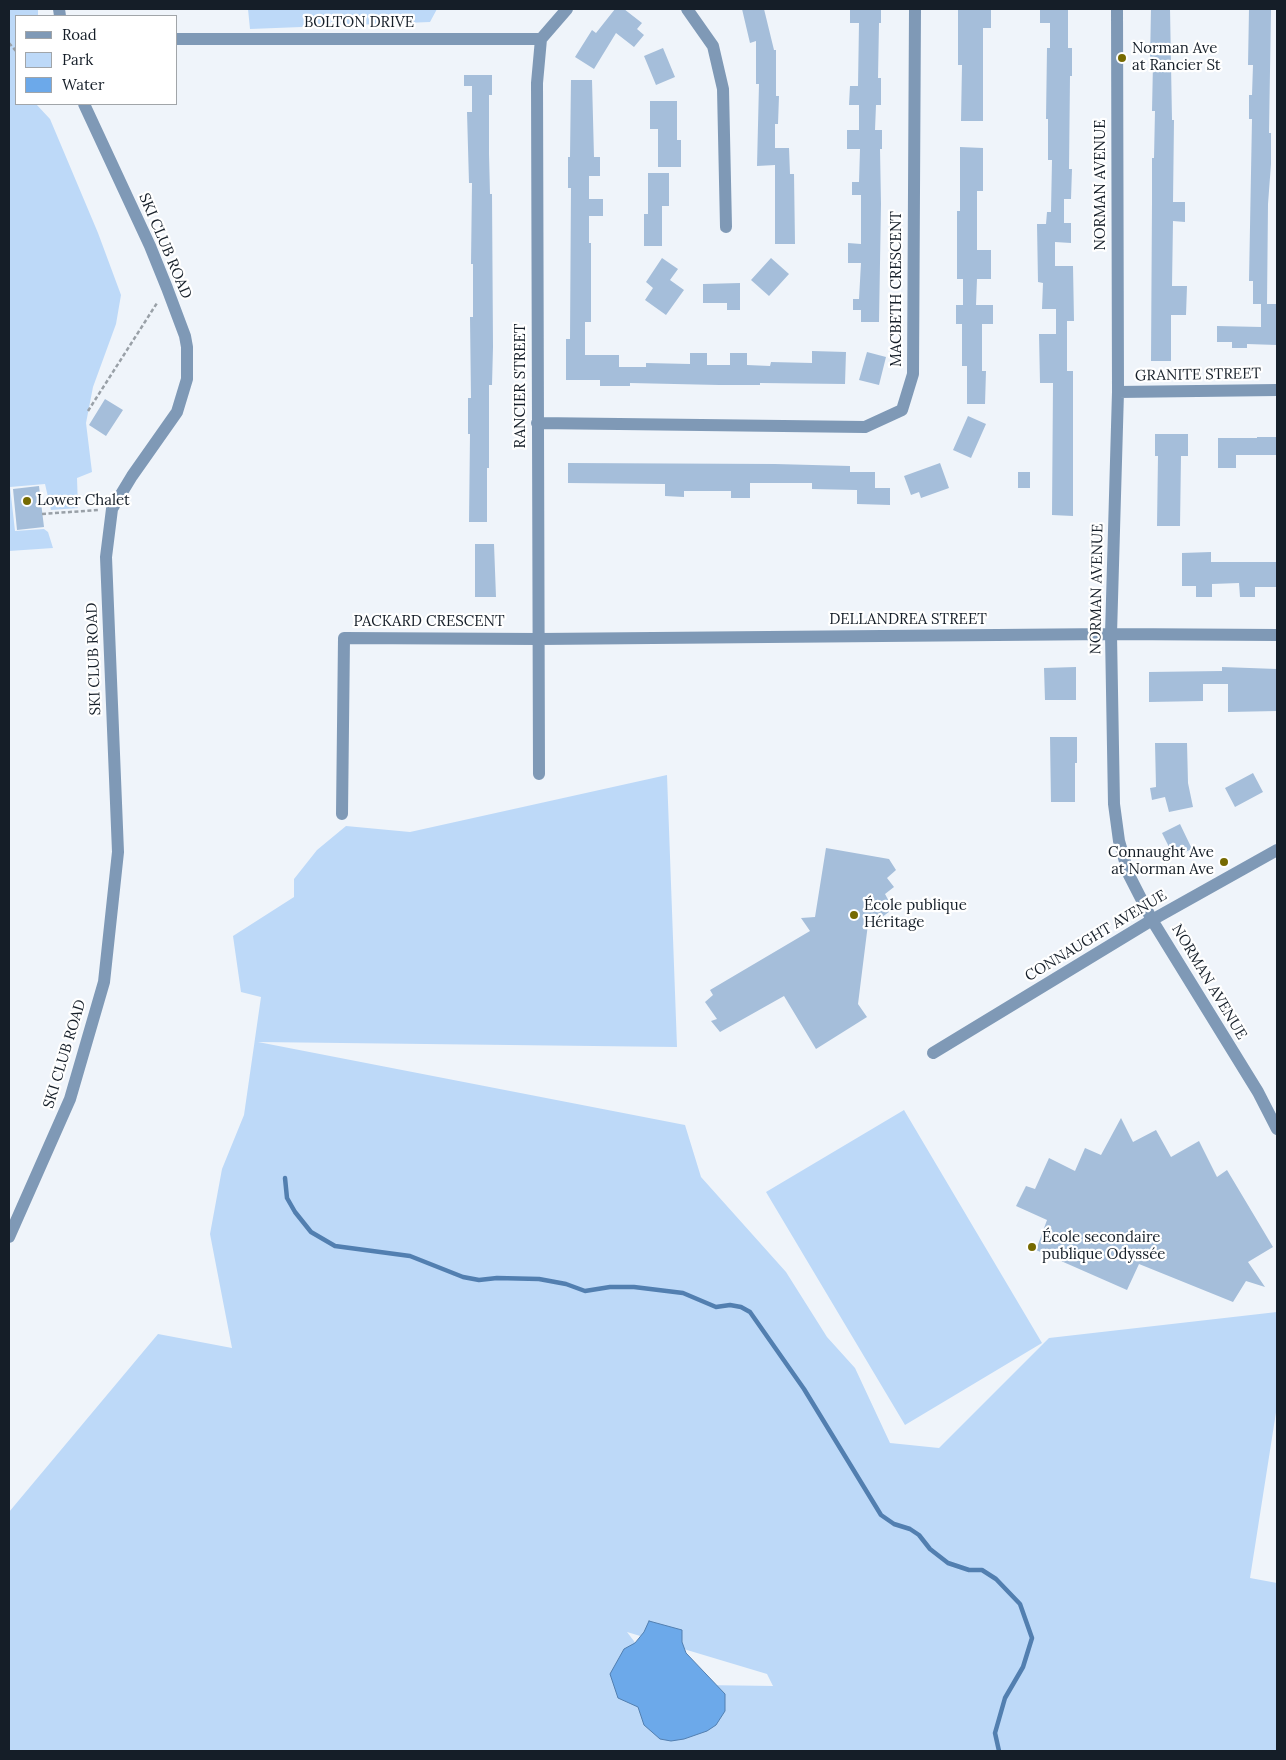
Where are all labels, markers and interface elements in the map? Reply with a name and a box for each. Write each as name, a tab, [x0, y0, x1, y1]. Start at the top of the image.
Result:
street label: BOLTON DRIVE	[304, 14, 414, 32]
legend	[15, 15, 178, 105]
text: Road	[62, 25, 97, 44]
place label: Norman Ave at Rancier St	[1132, 40, 1221, 75]
text: Park	[62, 50, 93, 69]
marker: Norman Ave at Rancier St	[1116, 52, 1128, 64]
text: Water	[62, 75, 104, 94]
street label: NORMAN AVENUE	[1092, 119, 1110, 251]
street label: SKI CLUB ROAD	[135, 190, 195, 302]
street label: MACBETH CRESCENT	[888, 211, 906, 367]
street label: RANCIER STREET	[512, 324, 530, 448]
street label: GRANITE STREET	[1135, 365, 1261, 385]
place label: Lower Chalet	[37, 492, 130, 510]
marker: Lower Chalet	[21, 495, 33, 507]
street label: NORMAN AVENUE	[1087, 523, 1107, 655]
street label: SKI CLUB ROAD	[83, 602, 105, 716]
street label: DELLANDREA STREET	[829, 611, 987, 629]
street label: PACKARD CRESCENT	[353, 613, 505, 631]
place label: Connaught Ave at Norman Ave	[1108, 844, 1214, 879]
marker: Connaught Ave at Norman Ave	[1218, 856, 1230, 868]
street label: CONNAUGHT AVENUE	[1022, 887, 1170, 985]
place label: École publique Héritage	[864, 897, 967, 932]
marker: École publique Héritage	[848, 909, 860, 921]
street label: NORMAN AVENUE	[1168, 921, 1250, 1043]
street label: SKI CLUB ROAD	[40, 997, 90, 1111]
place label: École secondaire publique Odyssée	[1042, 1229, 1165, 1264]
marker: École secondaire publique Odyssée	[1026, 1241, 1038, 1253]

